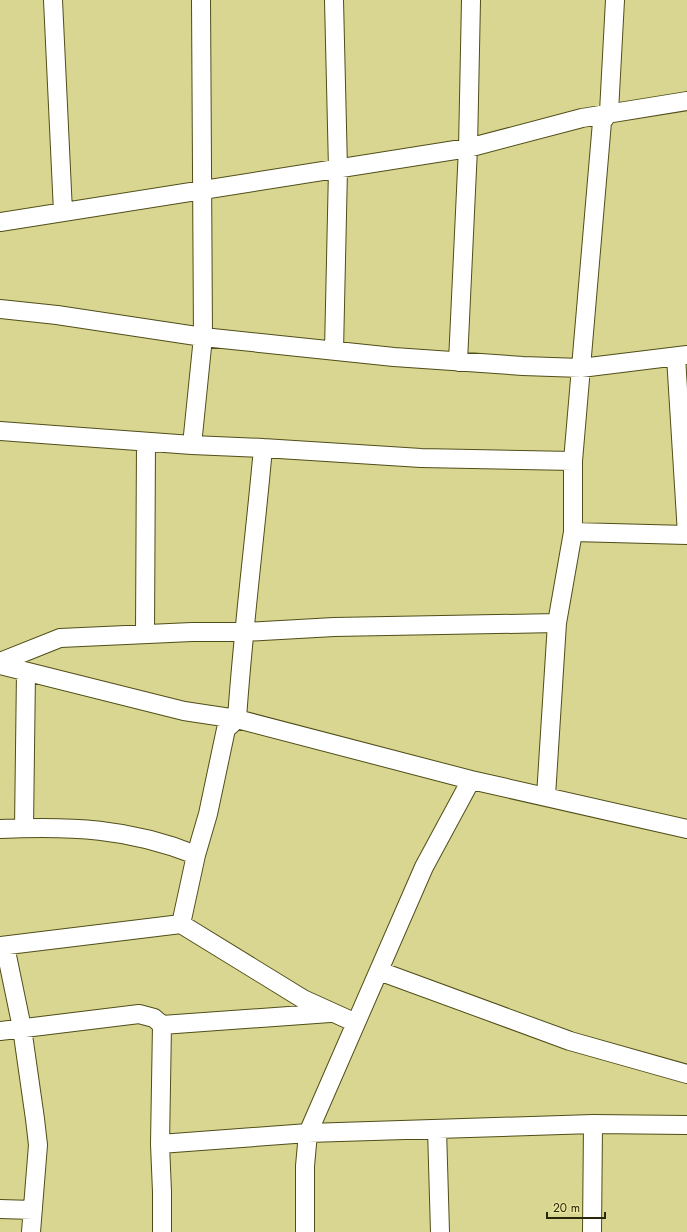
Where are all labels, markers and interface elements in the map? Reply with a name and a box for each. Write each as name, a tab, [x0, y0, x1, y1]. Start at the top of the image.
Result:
scale bar	[547, 1194, 605, 1220]
text: 20 m	[553, 1199, 580, 1217]

